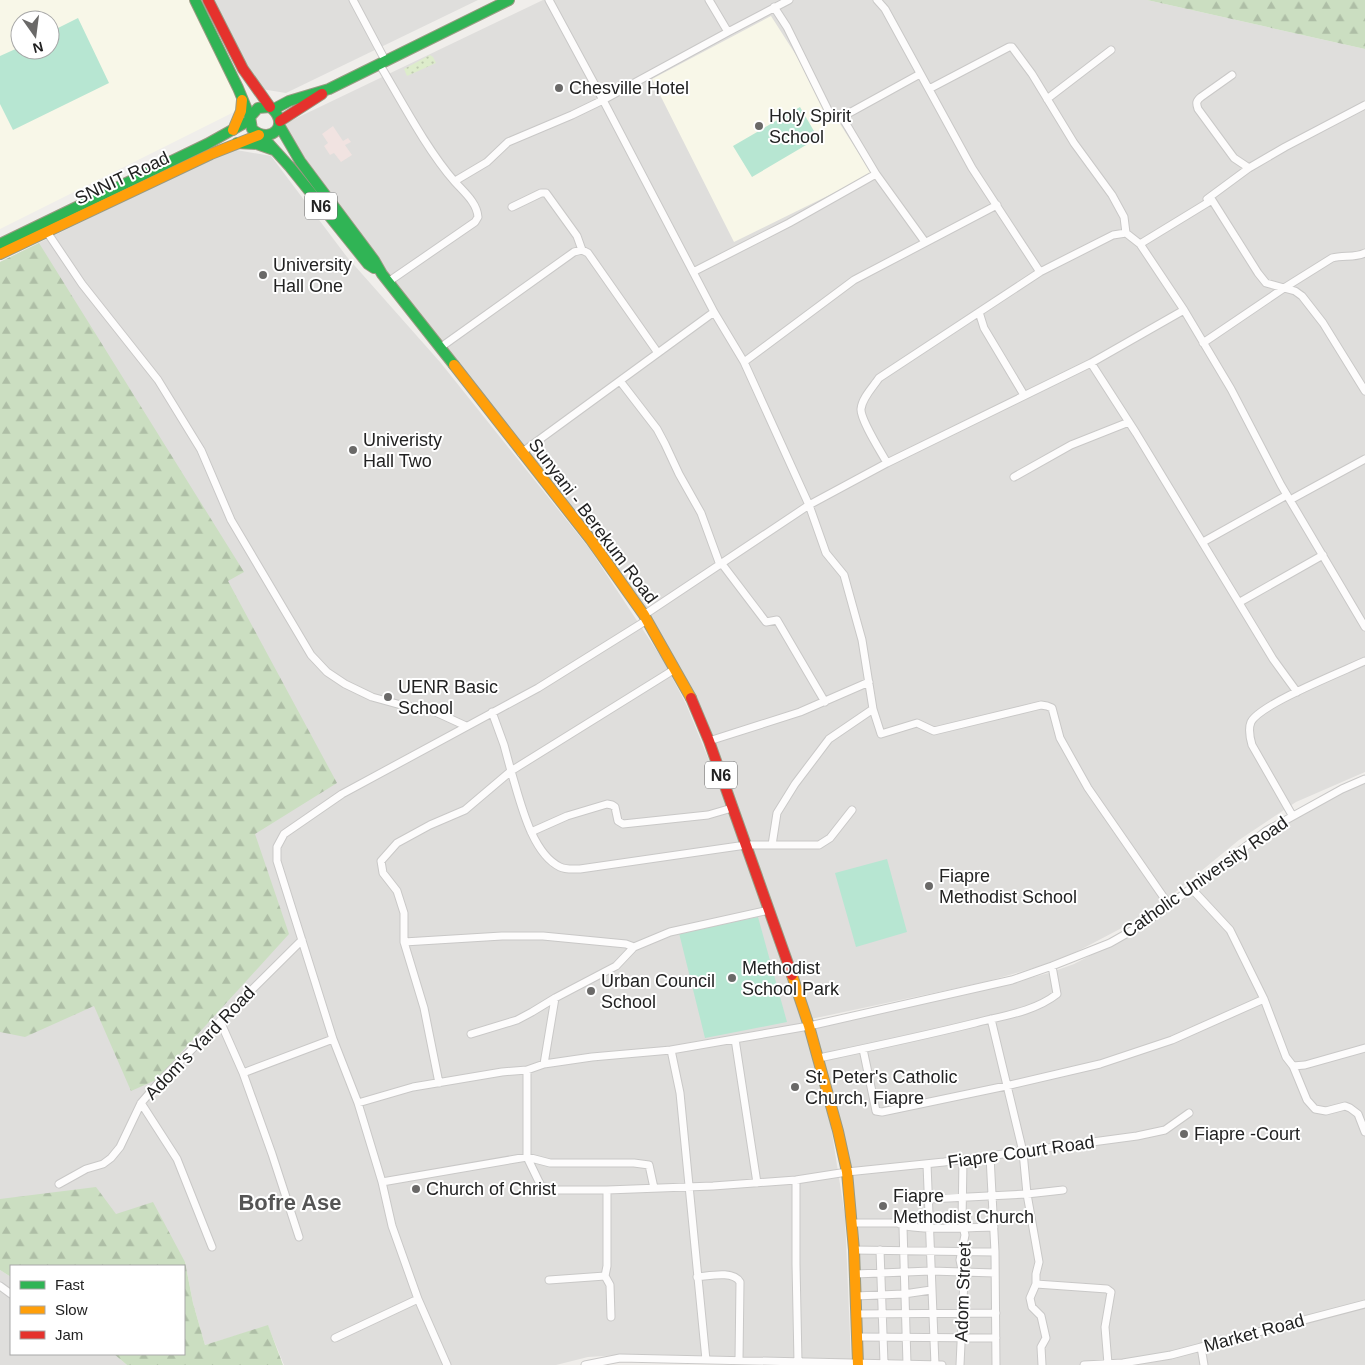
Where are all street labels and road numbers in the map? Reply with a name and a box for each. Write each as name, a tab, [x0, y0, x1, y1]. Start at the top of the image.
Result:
street label: SNNIT Road	[72, 147, 172, 209]
road number: N6	[305, 192, 337, 220]
street label: Sunyani - Berekum Road	[524, 435, 662, 607]
road number: N6	[705, 762, 737, 788]
street label: Catholic University Road	[1119, 812, 1291, 942]
street label: Adom's Yard Road	[141, 983, 259, 1103]
street label: Fiapre Court Road	[946, 1132, 1096, 1172]
street label: Adom Street	[951, 1242, 975, 1342]
street label: Market Road	[1202, 1310, 1306, 1356]

